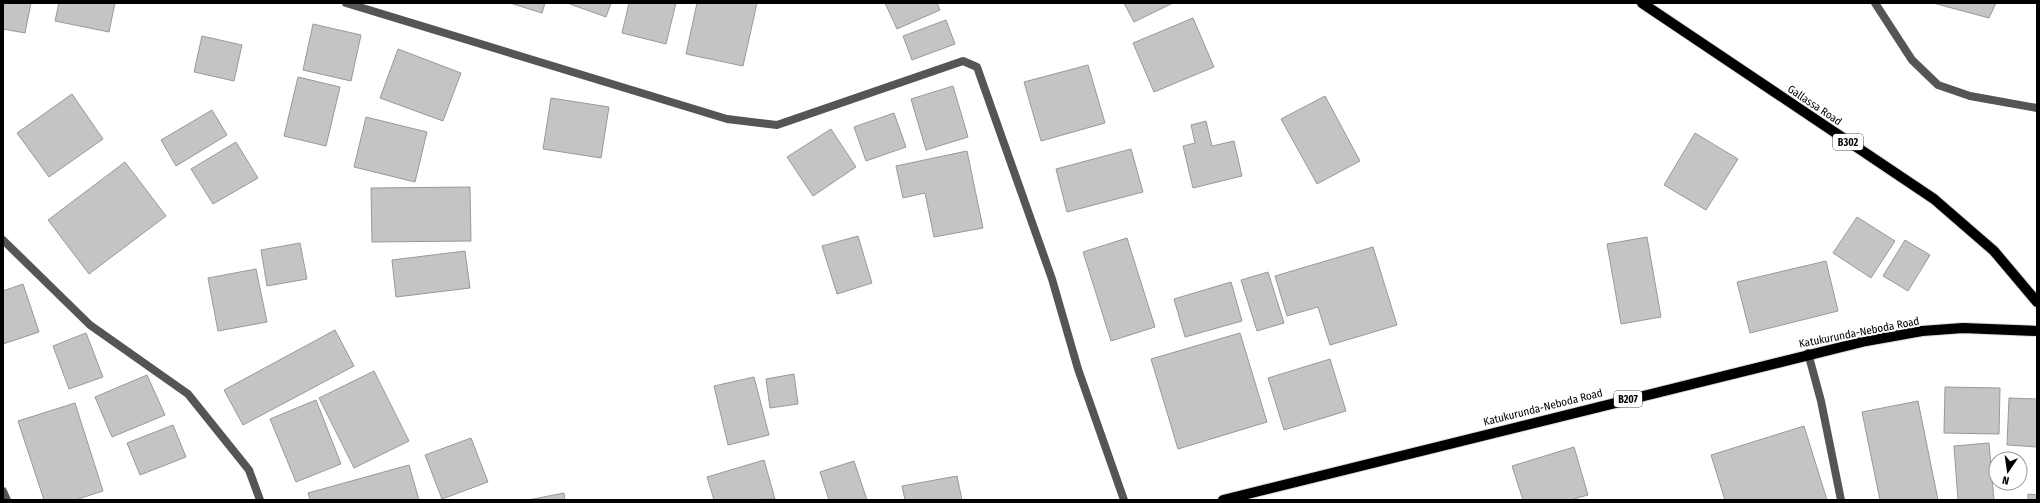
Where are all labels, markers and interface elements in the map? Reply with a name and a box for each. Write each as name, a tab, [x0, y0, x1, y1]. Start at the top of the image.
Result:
street label: Gallassa Road	[1785, 83, 1844, 128]
road number: B302	[1833, 134, 1863, 150]
street label: Katukurunda-Neboda Road	[1798, 314, 1920, 351]
street label: Katukurunda-Neboda Road	[1482, 386, 1604, 429]
road number: B207	[1614, 391, 1642, 407]
north arrow	[1988, 451, 2028, 491]
text: N	[2001, 473, 2011, 487]

